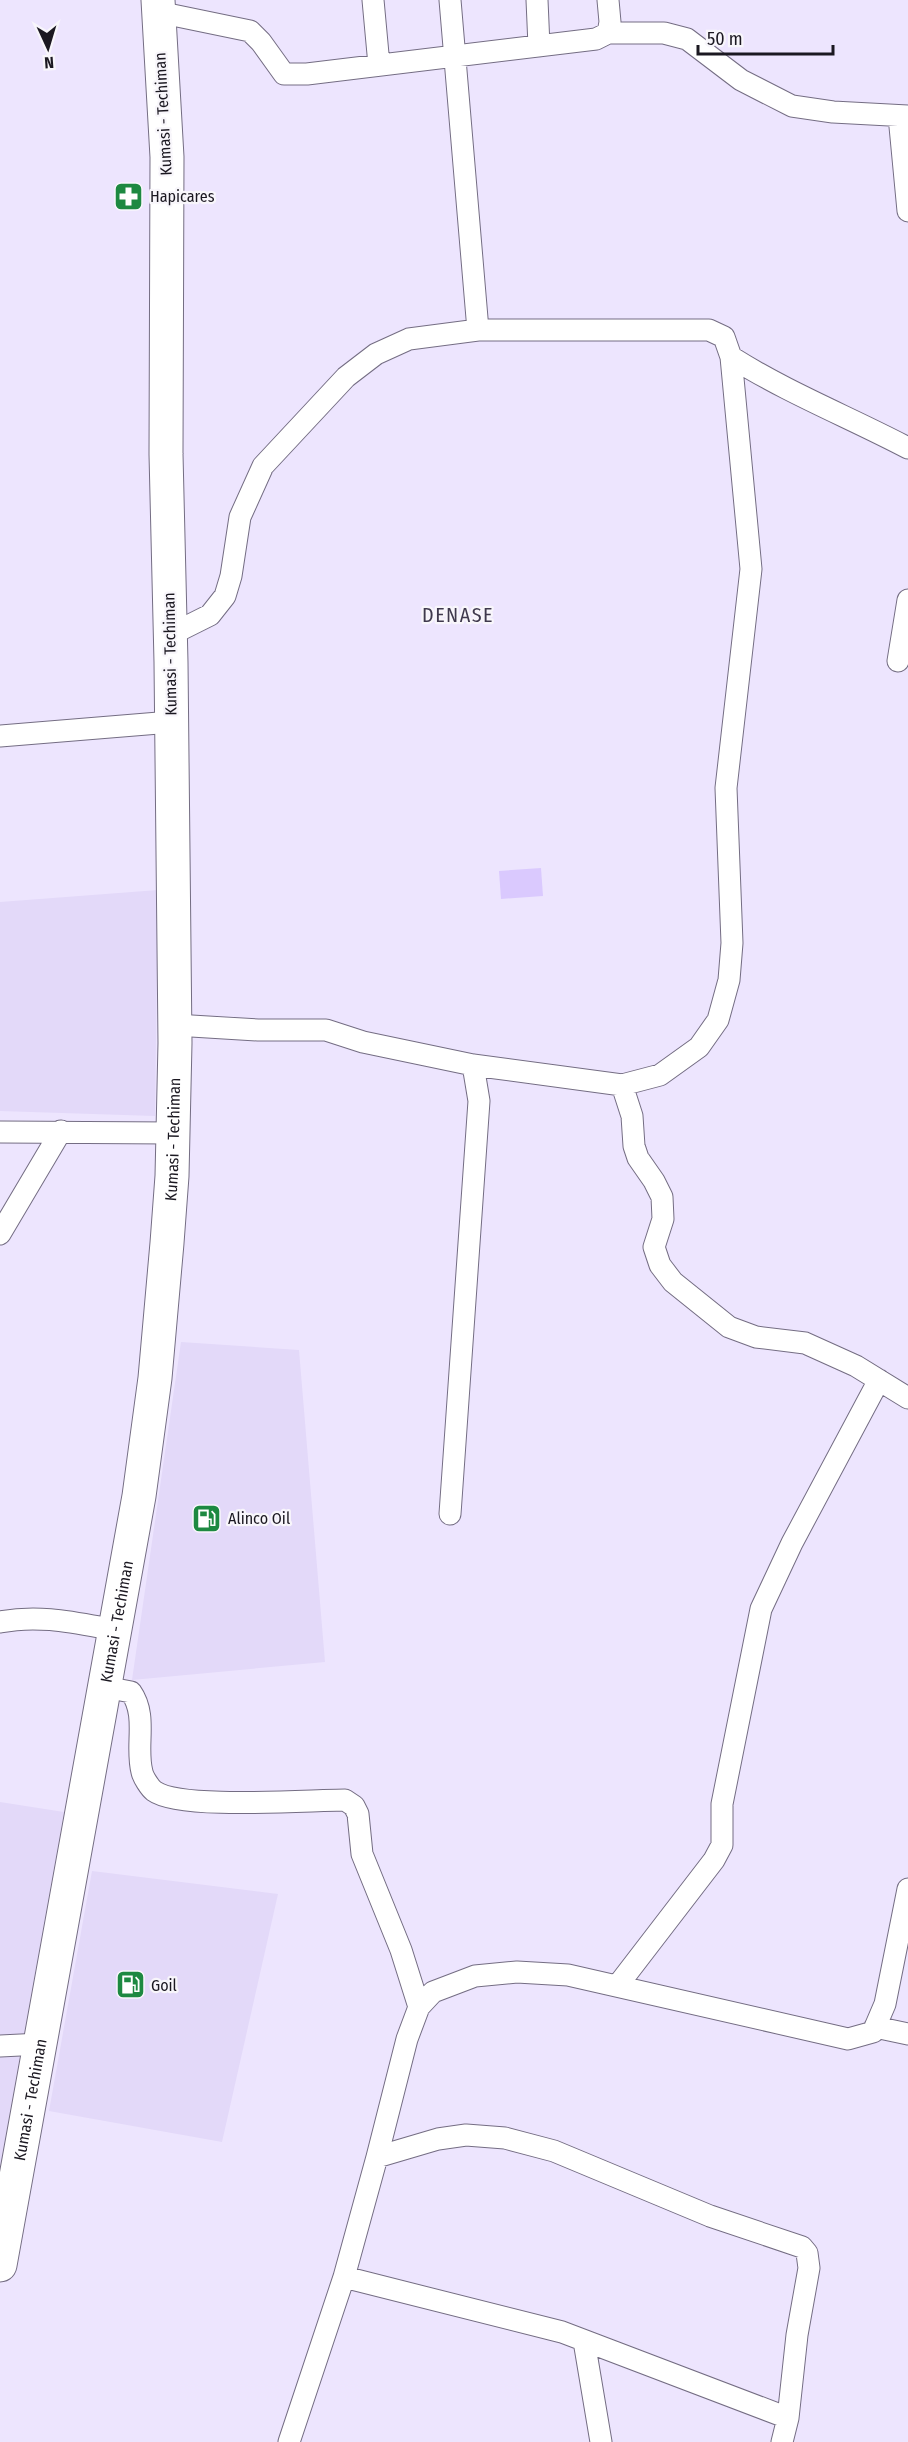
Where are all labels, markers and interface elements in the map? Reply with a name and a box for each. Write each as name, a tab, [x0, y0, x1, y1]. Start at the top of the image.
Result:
north arrow	[18, 18, 78, 78]
scale bar	[698, 18, 833, 56]
text: 50 m	[707, 28, 743, 50]
street label: Kumasi - Techiman	[150, 52, 176, 176]
text: N	[44, 53, 54, 72]
pharmacy icon: Hapicares	[113, 180, 145, 212]
place label: Hapicares	[150, 187, 215, 206]
street label: Kumasi - Techiman	[159, 592, 181, 716]
district label: DENASE	[422, 603, 494, 627]
street label: Kumasi - Techiman	[161, 1077, 184, 1202]
fuel station icon: Alinco Oil	[191, 1502, 223, 1534]
place label: Alinco Oil	[228, 1509, 290, 1528]
street label: Kumasi - Techiman	[96, 1559, 137, 1684]
fuel station icon: Goil	[114, 1969, 146, 2001]
place label: Goil	[151, 1976, 177, 1995]
street label: Kumasi - Techiman	[10, 2037, 50, 2162]

